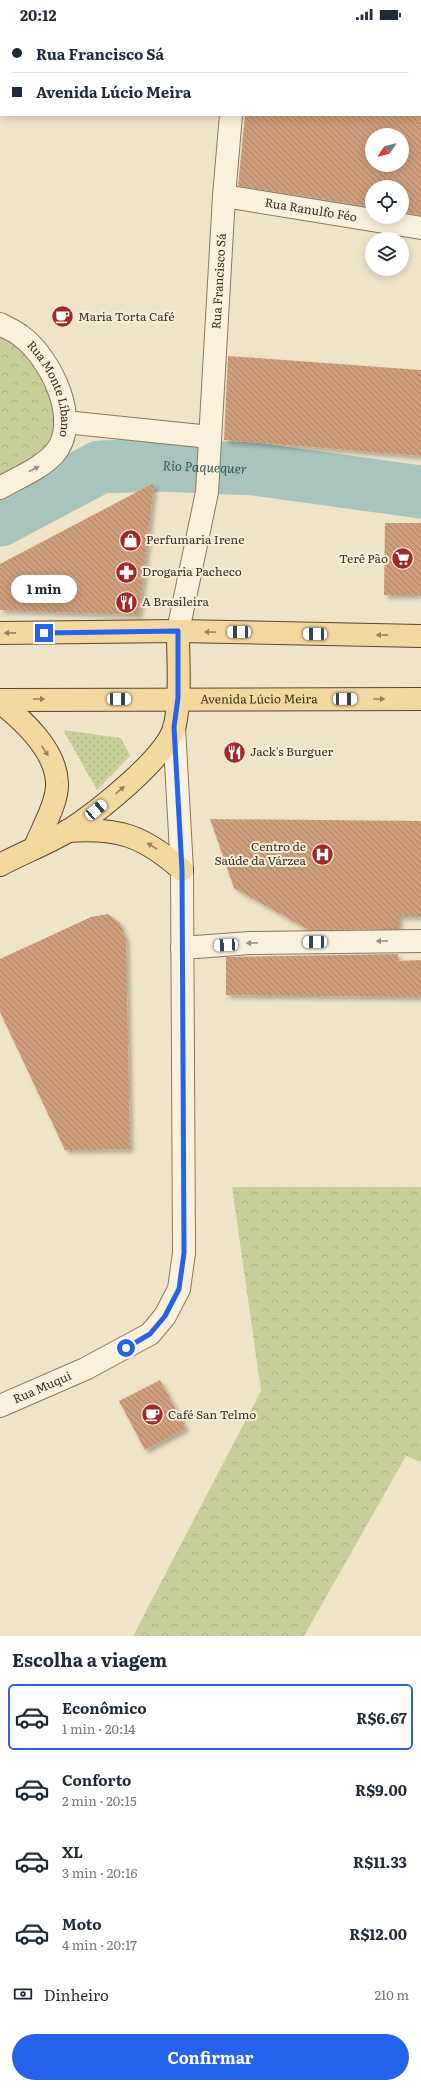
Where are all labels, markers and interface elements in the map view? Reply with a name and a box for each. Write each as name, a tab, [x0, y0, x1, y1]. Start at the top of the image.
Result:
text: 20:12	[20, 3, 57, 26]
text: Rua Francisco Sá	[36, 42, 164, 65]
text: Avenida Lúcio Meira	[36, 80, 191, 103]
north arrow	[365, 128, 409, 172]
map controls	[365, 128, 409, 276]
button: locate	[365, 180, 409, 224]
street label: Rua Ranulfo Féo	[264, 193, 358, 225]
street label: Rua Francisco Sá	[206, 232, 230, 330]
button: layers	[365, 232, 409, 276]
cafe icon: Maria Torta Café	[50, 304, 76, 330]
place label: Maria Torta Café	[78, 307, 174, 325]
street label: Rua Monte Líbano	[23, 336, 75, 439]
water label: Rio Paquequer	[162, 455, 247, 478]
one-way arrow	[28, 465, 40, 472]
shop icon: Perfumaria Irene	[118, 527, 144, 553]
place label: Perfumaria Irene	[146, 530, 244, 548]
supermarket icon: Terê Pão	[390, 546, 416, 572]
place label: Terê Pão	[339, 549, 388, 567]
pharmacy icon: Drogaria Pacheco	[113, 559, 139, 585]
place label: Drogaria Pacheco	[142, 562, 242, 580]
callout: 1 min	[11, 575, 77, 603]
text: 1 min	[27, 579, 61, 598]
restaurant icon: A Brasileira	[113, 589, 139, 615]
place label: A Brasileira	[142, 592, 209, 610]
route end	[35, 624, 53, 642]
car	[227, 626, 251, 638]
car	[303, 628, 327, 640]
one-way arrow	[203, 629, 216, 635]
one-way arrow	[3, 630, 16, 636]
one-way arrow	[376, 632, 388, 639]
street label: Avenida Lúcio Meira	[200, 689, 318, 708]
car	[107, 693, 131, 705]
car	[333, 693, 357, 705]
one-way arrow	[33, 696, 46, 702]
one-way arrow	[373, 696, 386, 702]
restaurant icon: Jack's Burguer	[221, 739, 247, 765]
place label: Jack's Burguer	[250, 742, 334, 760]
one-way arrow	[41, 746, 49, 756]
one-way arrow	[115, 785, 126, 794]
car	[83, 798, 109, 822]
place label: Centro de Saúde da Várzea	[215, 837, 307, 869]
hospital icon: Centro de Saúde da Várzea	[309, 841, 335, 867]
one-way arrow	[146, 842, 157, 850]
car	[303, 936, 327, 948]
car	[214, 938, 238, 952]
one-way arrow	[375, 938, 388, 944]
one-way arrow	[246, 940, 258, 947]
route start	[117, 1339, 135, 1357]
street label: Rua Muqui	[10, 1366, 74, 1407]
cafe icon: Café San Telmo	[140, 1402, 166, 1428]
place label: Café San Telmo	[168, 1405, 256, 1423]
text: Escolha a viagem	[12, 1646, 167, 1673]
text: Econômico	[62, 1696, 147, 1719]
icon: car	[14, 1699, 50, 1735]
text: R$6.67	[356, 1706, 407, 1729]
text: 1 min · 20:14	[62, 1719, 135, 1738]
text: Conforto	[62, 1768, 131, 1791]
icon: car	[14, 1771, 50, 1807]
text: R$9.00	[355, 1778, 407, 1801]
text: 2 min · 20:15	[62, 1791, 137, 1810]
text: XL	[62, 1840, 83, 1863]
icon: car	[14, 1843, 50, 1879]
text: R$11.33	[353, 1850, 407, 1873]
text: 3 min · 20:16	[62, 1863, 137, 1882]
text: Moto	[62, 1912, 102, 1935]
icon: car	[14, 1915, 50, 1951]
text: R$12.00	[349, 1922, 407, 1945]
text: 4 min · 20:17	[62, 1935, 137, 1954]
icon: cash	[12, 1983, 34, 2005]
text: Dinheiro	[44, 1983, 109, 2006]
text: 210 m	[374, 1985, 409, 2004]
button: Confirmar	[12, 2034, 409, 2080]

